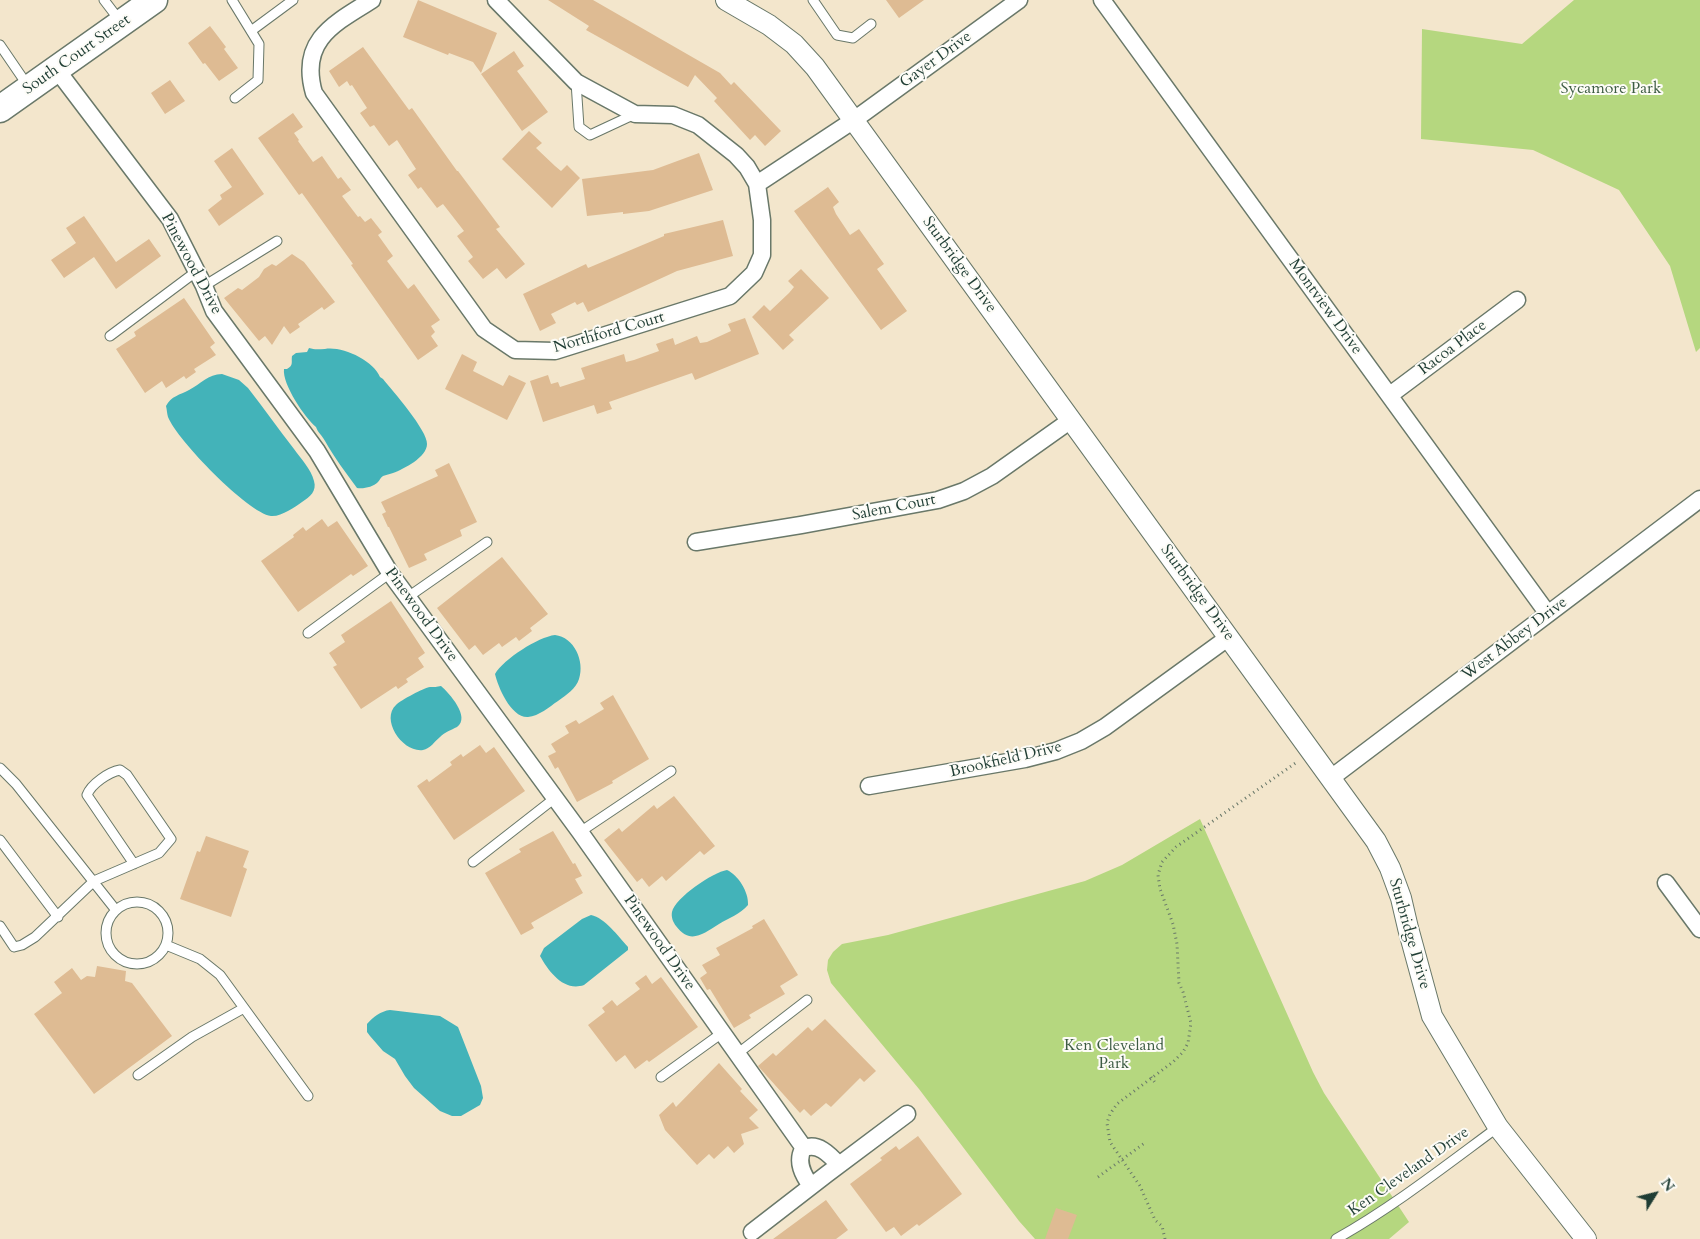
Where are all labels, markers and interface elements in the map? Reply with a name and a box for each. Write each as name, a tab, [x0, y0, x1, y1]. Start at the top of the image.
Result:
street label: South Court Street	[20, 11, 134, 99]
street label: Gayer Drive	[896, 28, 976, 92]
park label: Sycamore Park	[1560, 79, 1662, 99]
street label: Pinewood Drive	[156, 210, 226, 318]
street label: Sturbridge Drive	[918, 213, 1000, 317]
street label: Montview Drive	[1284, 255, 1366, 359]
street label: Northford Court	[551, 308, 667, 358]
street label: Racoa Place	[1415, 316, 1491, 380]
street label: Salem Court	[851, 491, 937, 525]
street label: Sturbridge Drive	[1156, 541, 1238, 645]
street label: Pinewood Drive	[380, 564, 462, 666]
street label: West Abbey Drive	[1459, 593, 1571, 685]
street label: Brookfield Drive	[948, 738, 1064, 782]
street label: Sturbridge Drive	[1384, 876, 1434, 992]
street label: Pinewood Drive	[619, 892, 699, 994]
park label: Ken Cleveland Park	[1064, 1036, 1164, 1074]
street label: Ken Cleveland Drive	[1345, 1123, 1473, 1221]
north arrow	[1630, 1169, 1680, 1219]
text: N	[1656, 1174, 1679, 1195]

